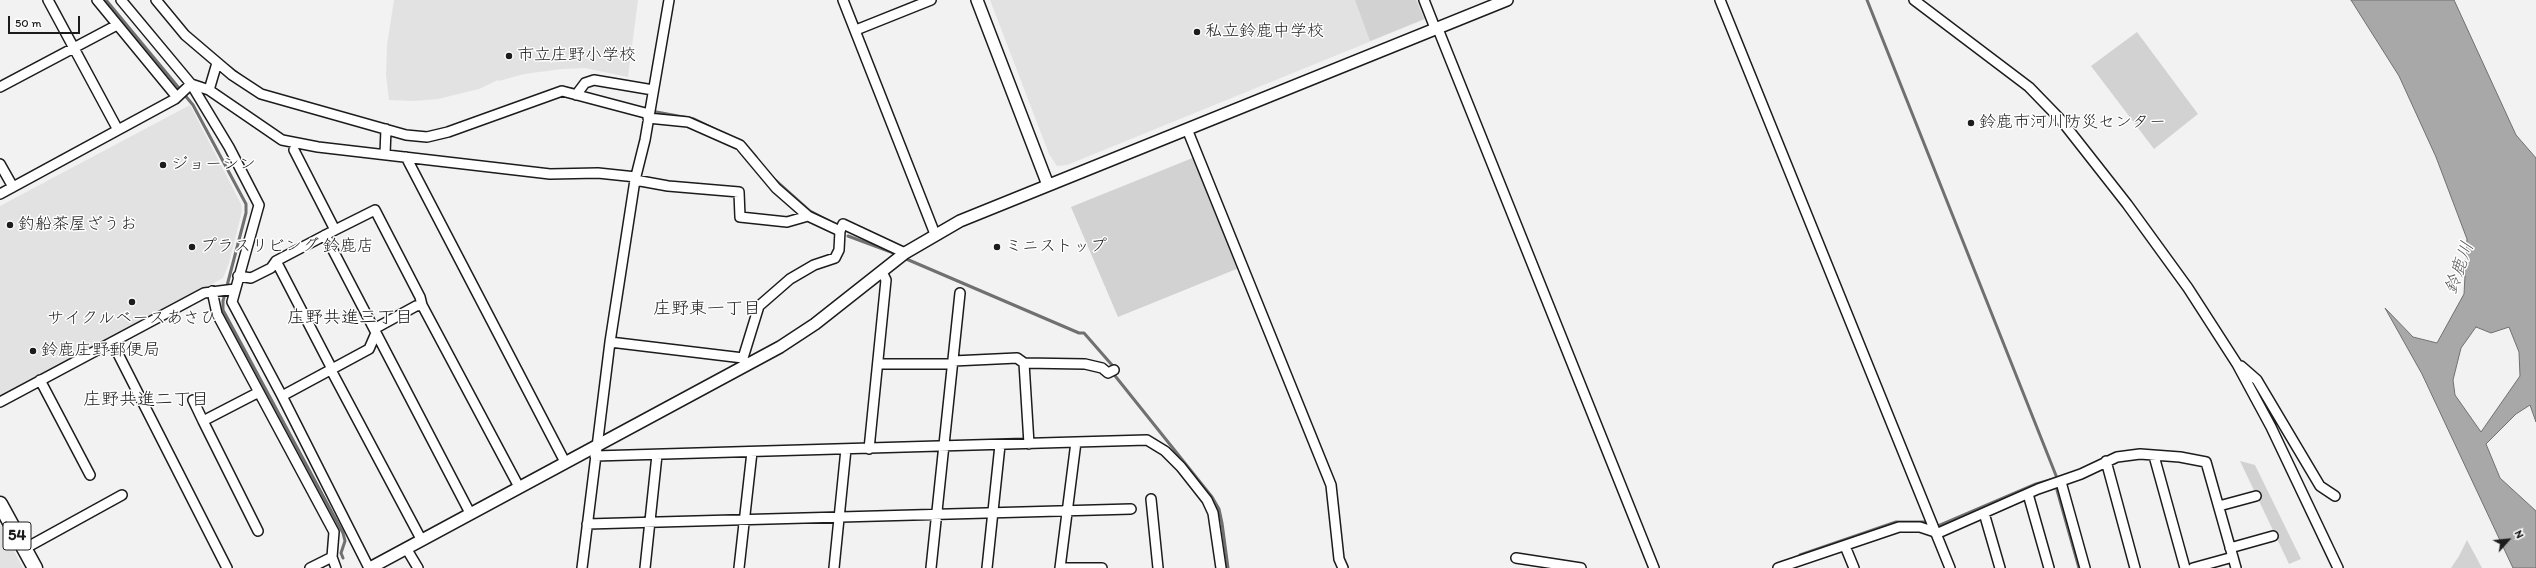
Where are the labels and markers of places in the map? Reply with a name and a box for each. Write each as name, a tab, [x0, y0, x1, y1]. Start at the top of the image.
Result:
place label: 私立鈴鹿中学校	[1205, 22, 1324, 42]
marker: 私立鈴鹿中学校	[1192, 27, 1202, 37]
place label: 市立庄野小学校	[517, 46, 636, 66]
marker: 市立庄野小学校	[504, 51, 514, 61]
place label: 鈴鹿市河川防災センター	[1979, 113, 2166, 133]
marker: 鈴鹿市河川防災センター	[1966, 118, 1976, 128]
place label: ジョーシン	[171, 155, 256, 175]
marker: ジョーシン	[158, 160, 168, 170]
place label: 釣船茶屋ざうお	[18, 215, 137, 235]
marker: 釣船茶屋ざうお	[5, 220, 15, 230]
place label: プラスリビング 鈴鹿店	[200, 237, 374, 257]
place label: ミニストップ	[1005, 237, 1107, 257]
marker: プラスリビング 鈴鹿店	[187, 242, 197, 252]
marker: ミニストップ	[992, 242, 1002, 252]
marker: サイクルベースあさひ	[127, 297, 137, 307]
place label: サイクルベースあさひ	[47, 309, 217, 329]
place label: 鈴鹿庄野郵便局	[41, 341, 160, 361]
marker: 鈴鹿庄野郵便局	[28, 346, 38, 356]

